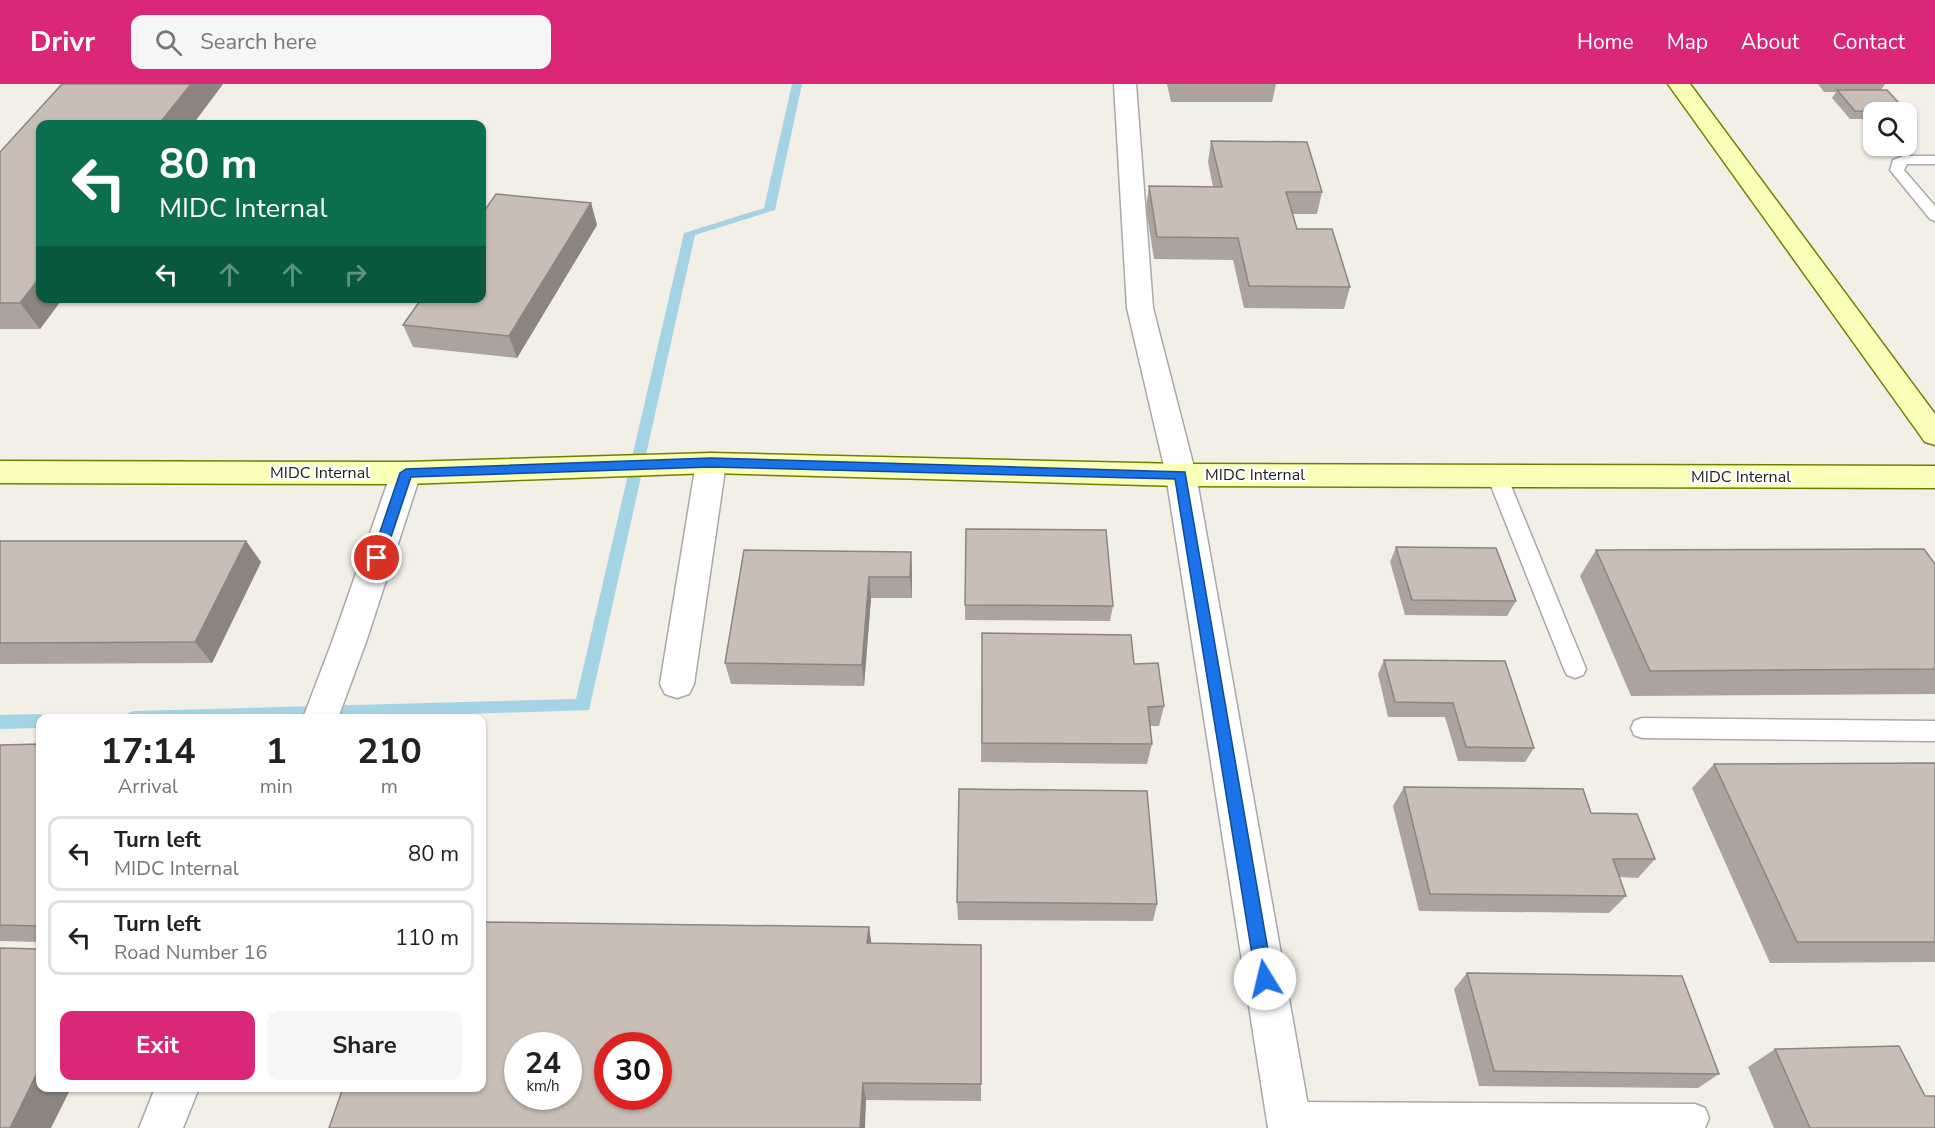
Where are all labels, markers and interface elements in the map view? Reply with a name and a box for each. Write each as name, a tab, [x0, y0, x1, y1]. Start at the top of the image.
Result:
search box	[131, 15, 551, 69]
text: Drivr	[30, 23, 95, 61]
icon: search	[152, 26, 185, 59]
text: Search here	[200, 27, 317, 57]
text: Home	[1577, 28, 1634, 56]
text: Map	[1667, 28, 1708, 56]
text: About	[1741, 28, 1799, 56]
text: Contact	[1832, 28, 1905, 56]
map controls	[1863, 102, 1917, 156]
button: search	[1863, 102, 1917, 156]
text: 80 m	[159, 136, 258, 193]
icon: left	[60, 144, 138, 222]
text: MIDC Internal	[159, 190, 327, 227]
icon: left	[150, 258, 183, 291]
icon: ahead	[213, 258, 246, 291]
icon: ahead	[276, 258, 309, 291]
icon: right	[339, 258, 372, 291]
street label: MIDC Internal	[270, 462, 370, 484]
street label: MIDC Internal	[1205, 464, 1305, 486]
street label: MIDC Internal	[1691, 466, 1791, 488]
pin	[351, 532, 402, 583]
icon: arrive	[360, 541, 393, 574]
text: 17:14	[100, 727, 196, 776]
text: 1	[265, 727, 287, 776]
text: 210	[357, 727, 422, 776]
text: Arrival	[118, 773, 178, 800]
text: min	[260, 773, 293, 800]
text: m	[381, 773, 398, 800]
text: Turn left	[114, 825, 201, 855]
icon: left	[63, 837, 96, 870]
text: 80 m	[408, 839, 459, 869]
text: MIDC Internal	[114, 855, 239, 882]
text: Turn left	[114, 909, 201, 939]
icon: left	[63, 921, 96, 954]
text: 110 m	[395, 923, 459, 953]
text: Road Number 16	[114, 939, 267, 966]
position arrow	[1233, 947, 1297, 1011]
button: Exit	[60, 1011, 255, 1080]
button: Share	[267, 1011, 462, 1080]
speed limit sign: 30	[594, 1032, 672, 1110]
text: 24	[525, 1043, 561, 1084]
text: km/h	[526, 1076, 560, 1096]

